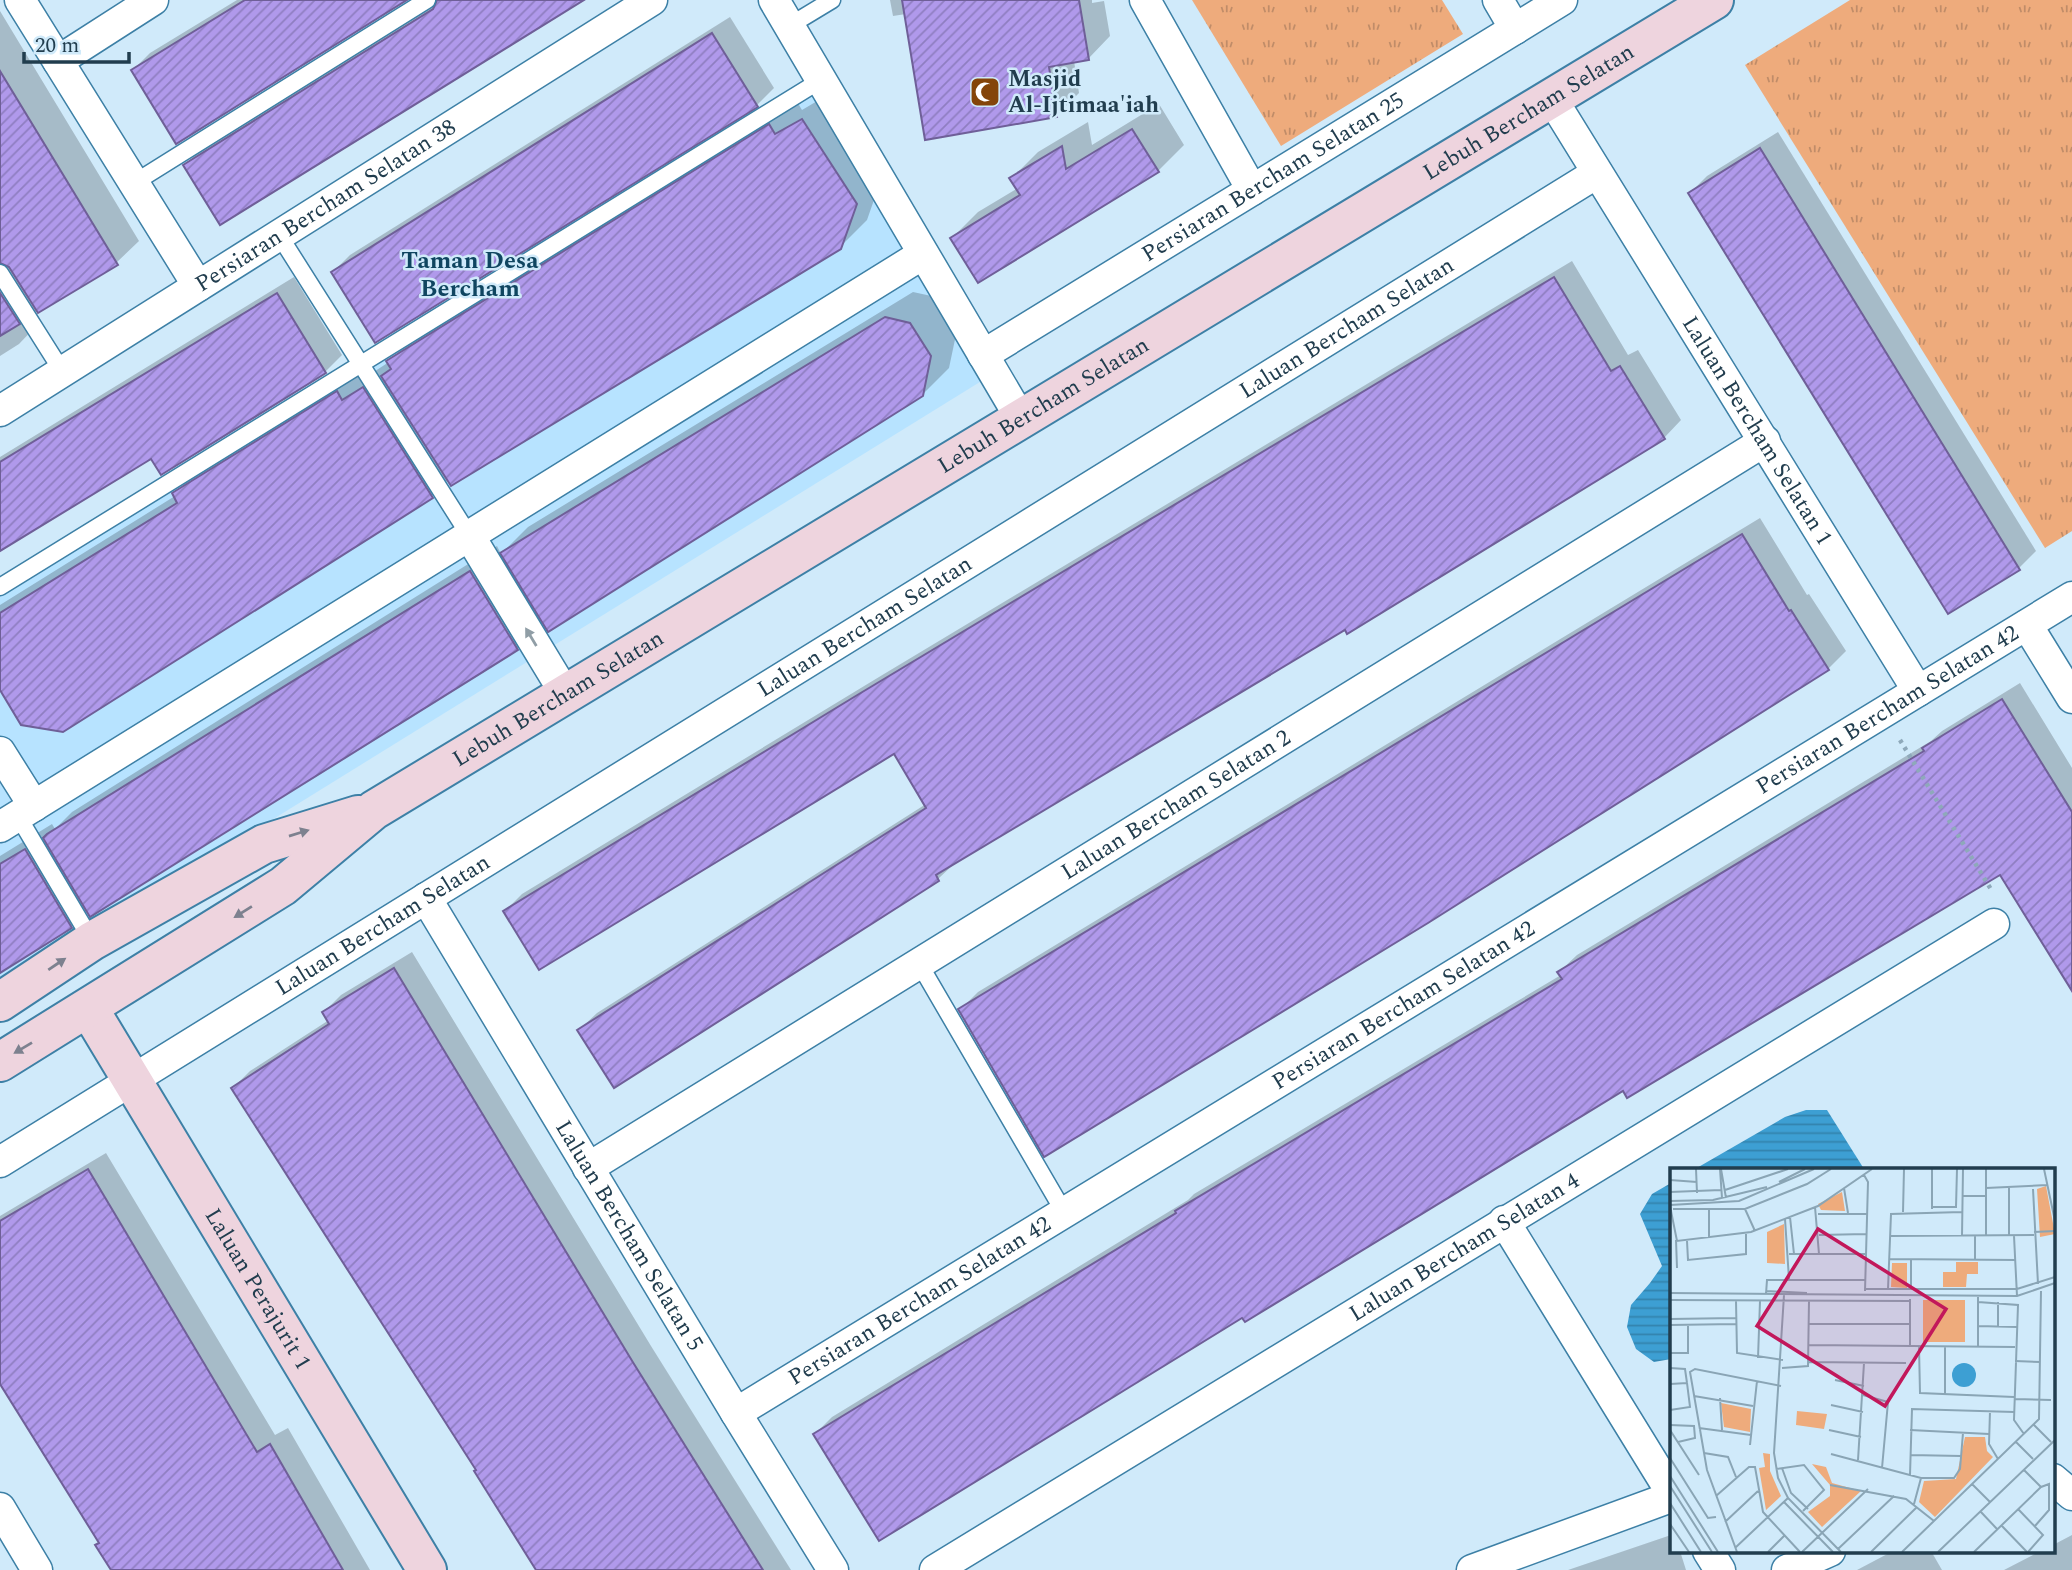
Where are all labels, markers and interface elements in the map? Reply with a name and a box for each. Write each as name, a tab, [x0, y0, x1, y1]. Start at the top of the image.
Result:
scale bar	[24, 21, 130, 65]
text: 20 m	[35, 30, 79, 62]
street label: Lebuh Bercham Selatan	[1416, 34, 1641, 190]
place label: Masjid Al-Ijtimaa'iah	[1008, 62, 1159, 123]
mosque icon: Masjid Al-Ijtimaa'iah	[968, 75, 1002, 109]
street label: Persiaran Bercham Selatan 25	[1135, 83, 1411, 271]
street label: Persiaran Bercham Selatan 38	[188, 110, 463, 301]
district label: Taman Desa Bercham	[401, 243, 539, 307]
street label: Laluan Bercham Selatan	[1232, 248, 1461, 408]
street label: Laluan Bercham Selatan 1	[1673, 309, 1841, 552]
street label: Lebuh Bercham Selatan	[931, 328, 1156, 483]
street label: Laluan Bercham Selatan	[750, 547, 979, 706]
street label: Persiaran Bercham Selatan 42	[1749, 616, 2026, 804]
street label: Lebuh Bercham Selatan	[446, 621, 671, 776]
one-way arrow	[524, 627, 537, 646]
street label: Laluan Bercham Selatan 2	[1054, 721, 1298, 889]
one-way arrow	[289, 827, 310, 837]
street label: Laluan Bercham Selatan	[268, 845, 497, 1005]
one-way arrow	[233, 905, 252, 918]
street label: Persiaran Bercham Selatan 42	[1265, 912, 1542, 1099]
one-way arrow	[48, 957, 66, 971]
one-way arrow	[14, 1042, 33, 1055]
street label: Laluan Bercham Selatan 5	[546, 1113, 712, 1358]
street label: Laluan Bercham Selatan 4	[1342, 1163, 1587, 1331]
inset map	[1670, 1168, 2054, 1552]
street label: Laluan Perajurit 1	[195, 1201, 320, 1377]
street label: Persiaran Bercham Selatan 42	[781, 1207, 1058, 1395]

